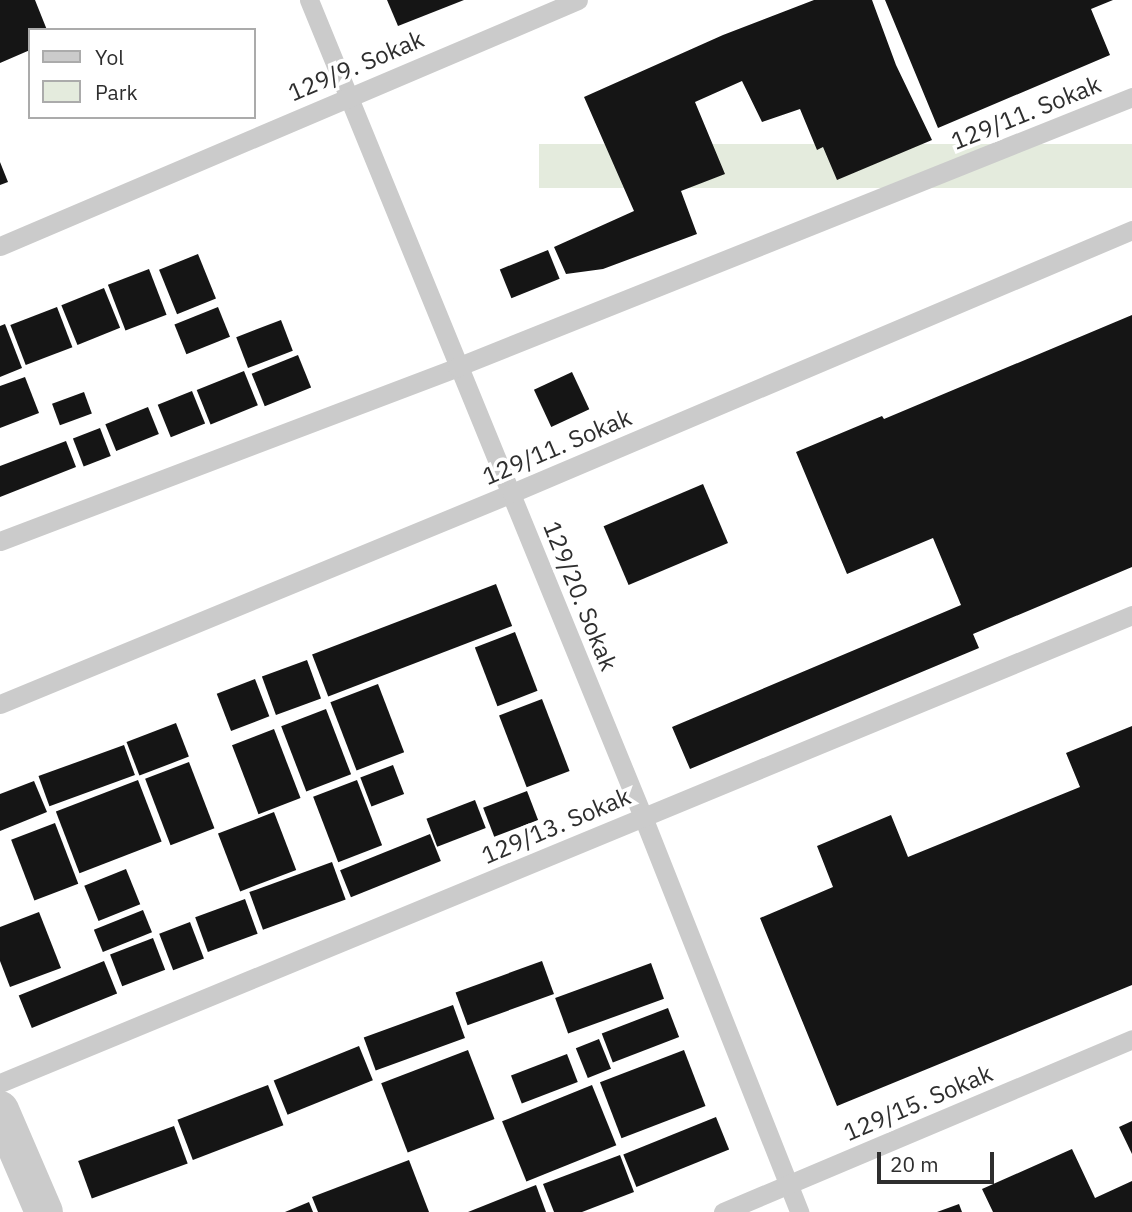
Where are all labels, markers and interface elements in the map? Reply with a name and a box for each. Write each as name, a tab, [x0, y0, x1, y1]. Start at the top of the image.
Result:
street label: 129/9. Sokak	[284, 25, 428, 107]
legend	[28, 28, 256, 119]
text: Yol	[95, 43, 124, 71]
street label: 129/11. Sokak	[947, 70, 1105, 156]
text: Park	[95, 78, 138, 106]
street label: 129/11. Sokak	[478, 403, 636, 491]
street label: 129/20. Sokak	[537, 517, 623, 675]
street label: 129/13. Sokak	[477, 782, 635, 870]
street label: 129/15. Sokak	[839, 1059, 997, 1147]
scale bar	[880, 1138, 997, 1182]
text: 20 m	[890, 1150, 939, 1178]

